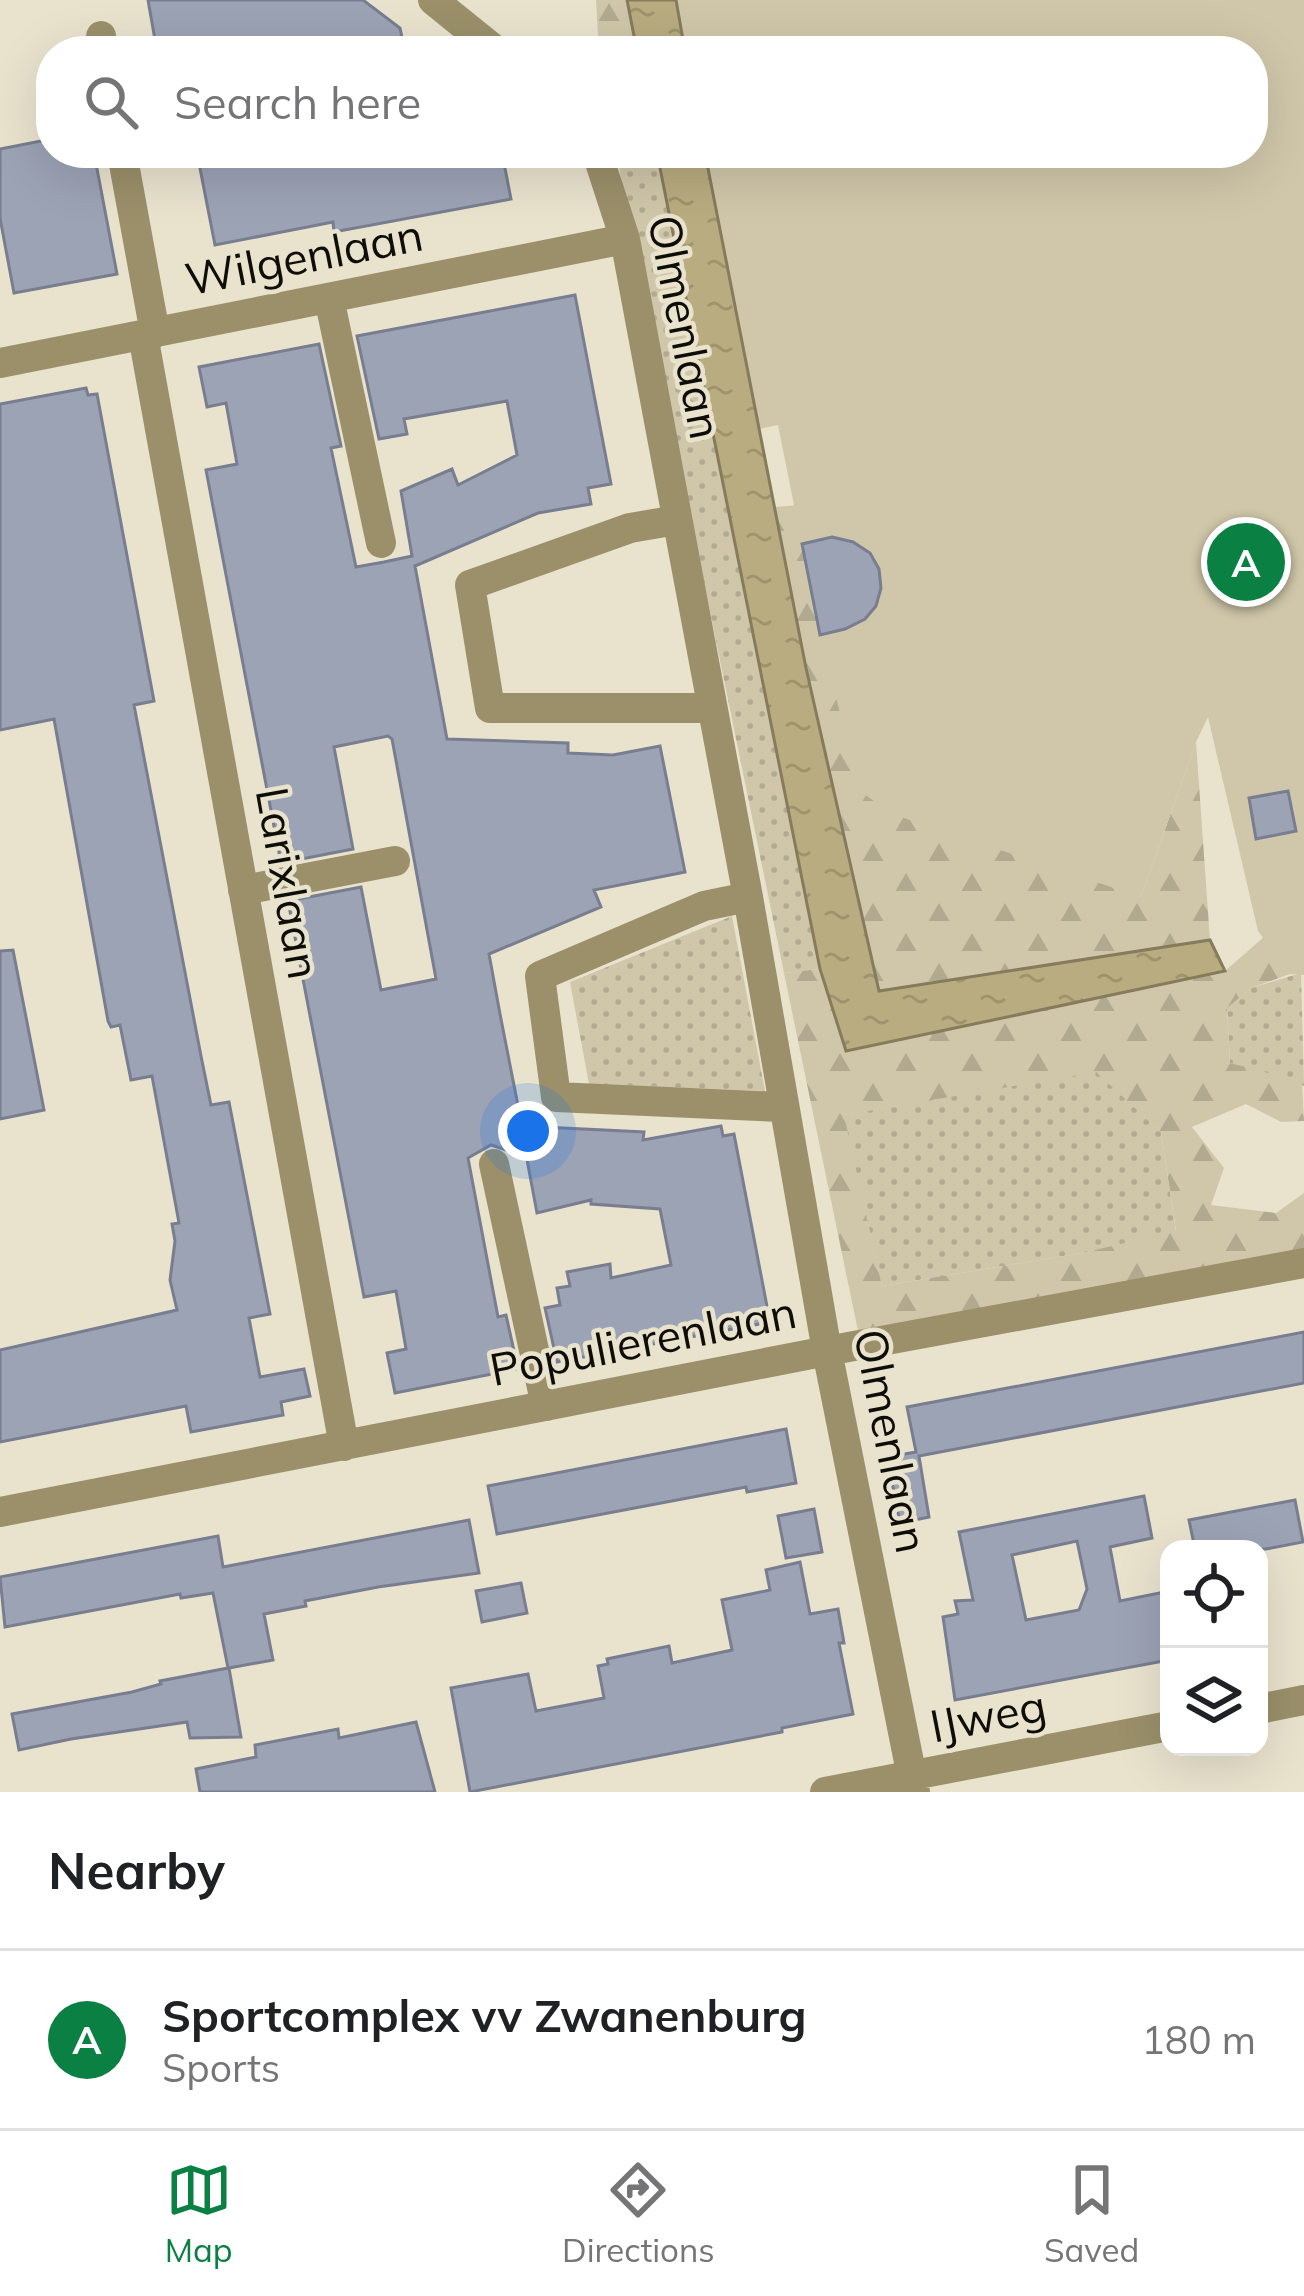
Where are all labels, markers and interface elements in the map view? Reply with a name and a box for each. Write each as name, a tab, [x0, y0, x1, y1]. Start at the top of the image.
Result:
search box	[36, 36, 1268, 168]
icon: search	[78, 69, 144, 135]
text: Search here	[174, 74, 421, 130]
street label: Wilgenlaan	[180, 206, 427, 306]
street label: Olmenlaan	[637, 210, 735, 444]
pin: A	[1207, 517, 1285, 607]
street label: Larixlaan	[245, 783, 333, 983]
your location	[498, 1101, 558, 1161]
street label: Populierenlaan	[485, 1283, 801, 1397]
street label: Olmenlaan	[843, 1324, 941, 1558]
map controls	[1160, 1540, 1268, 1756]
button: locate	[1160, 1540, 1268, 1648]
button: layers	[1160, 1648, 1268, 1756]
street label: IJweg	[925, 1676, 1051, 1754]
text: Nearby	[48, 1838, 225, 1902]
text: Sportcomplex vv Zwanenburg	[162, 1987, 806, 2043]
text: A	[72, 2015, 102, 2064]
text: 180 m	[1141, 2015, 1256, 2064]
text: Sports	[162, 2043, 280, 2092]
tab: Map	[165, 2157, 233, 2270]
tab: Directions	[562, 2157, 715, 2270]
tab: Saved	[1044, 2157, 1139, 2270]

